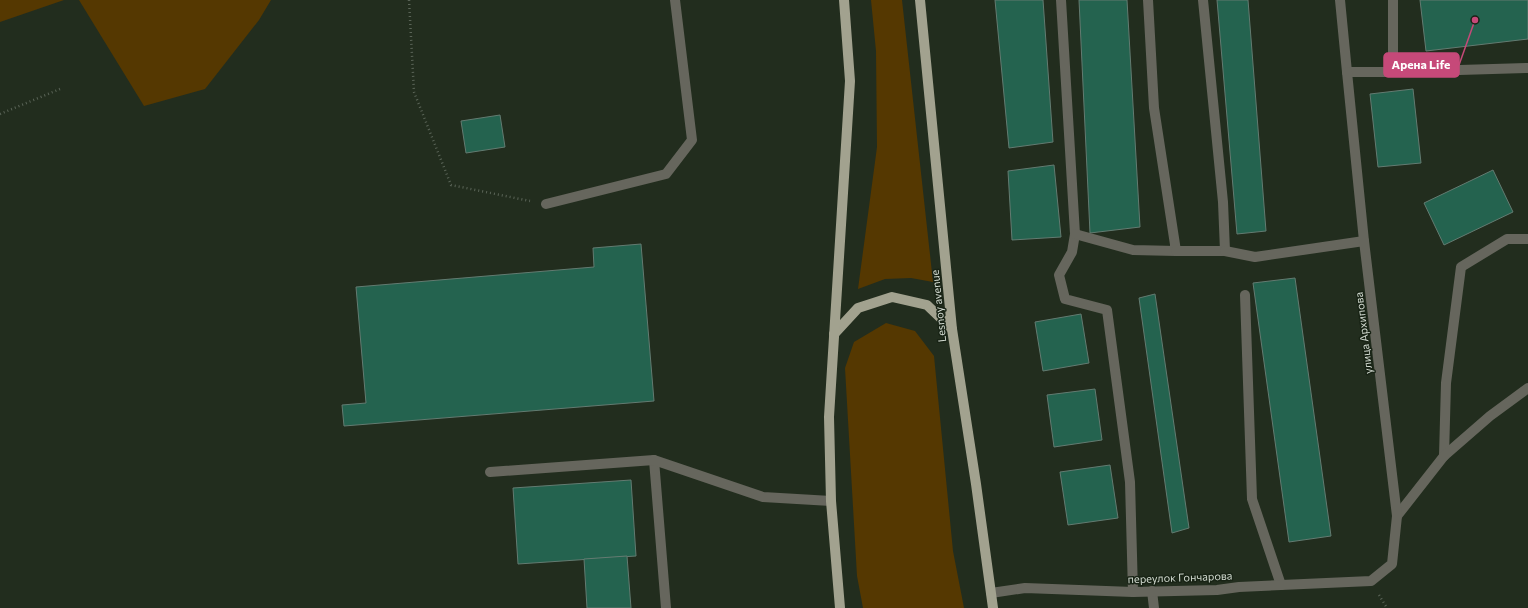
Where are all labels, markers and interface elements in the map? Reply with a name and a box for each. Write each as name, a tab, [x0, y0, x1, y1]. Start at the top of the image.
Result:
callout: Арена Life	[1384, 53, 1459, 77]
text: Арена Life	[1392, 57, 1450, 71]
street label: Lesnoy avenue	[928, 269, 948, 343]
street label: улица Архипова	[1352, 291, 1374, 375]
street label: переулок Гончарова	[1127, 569, 1233, 585]

